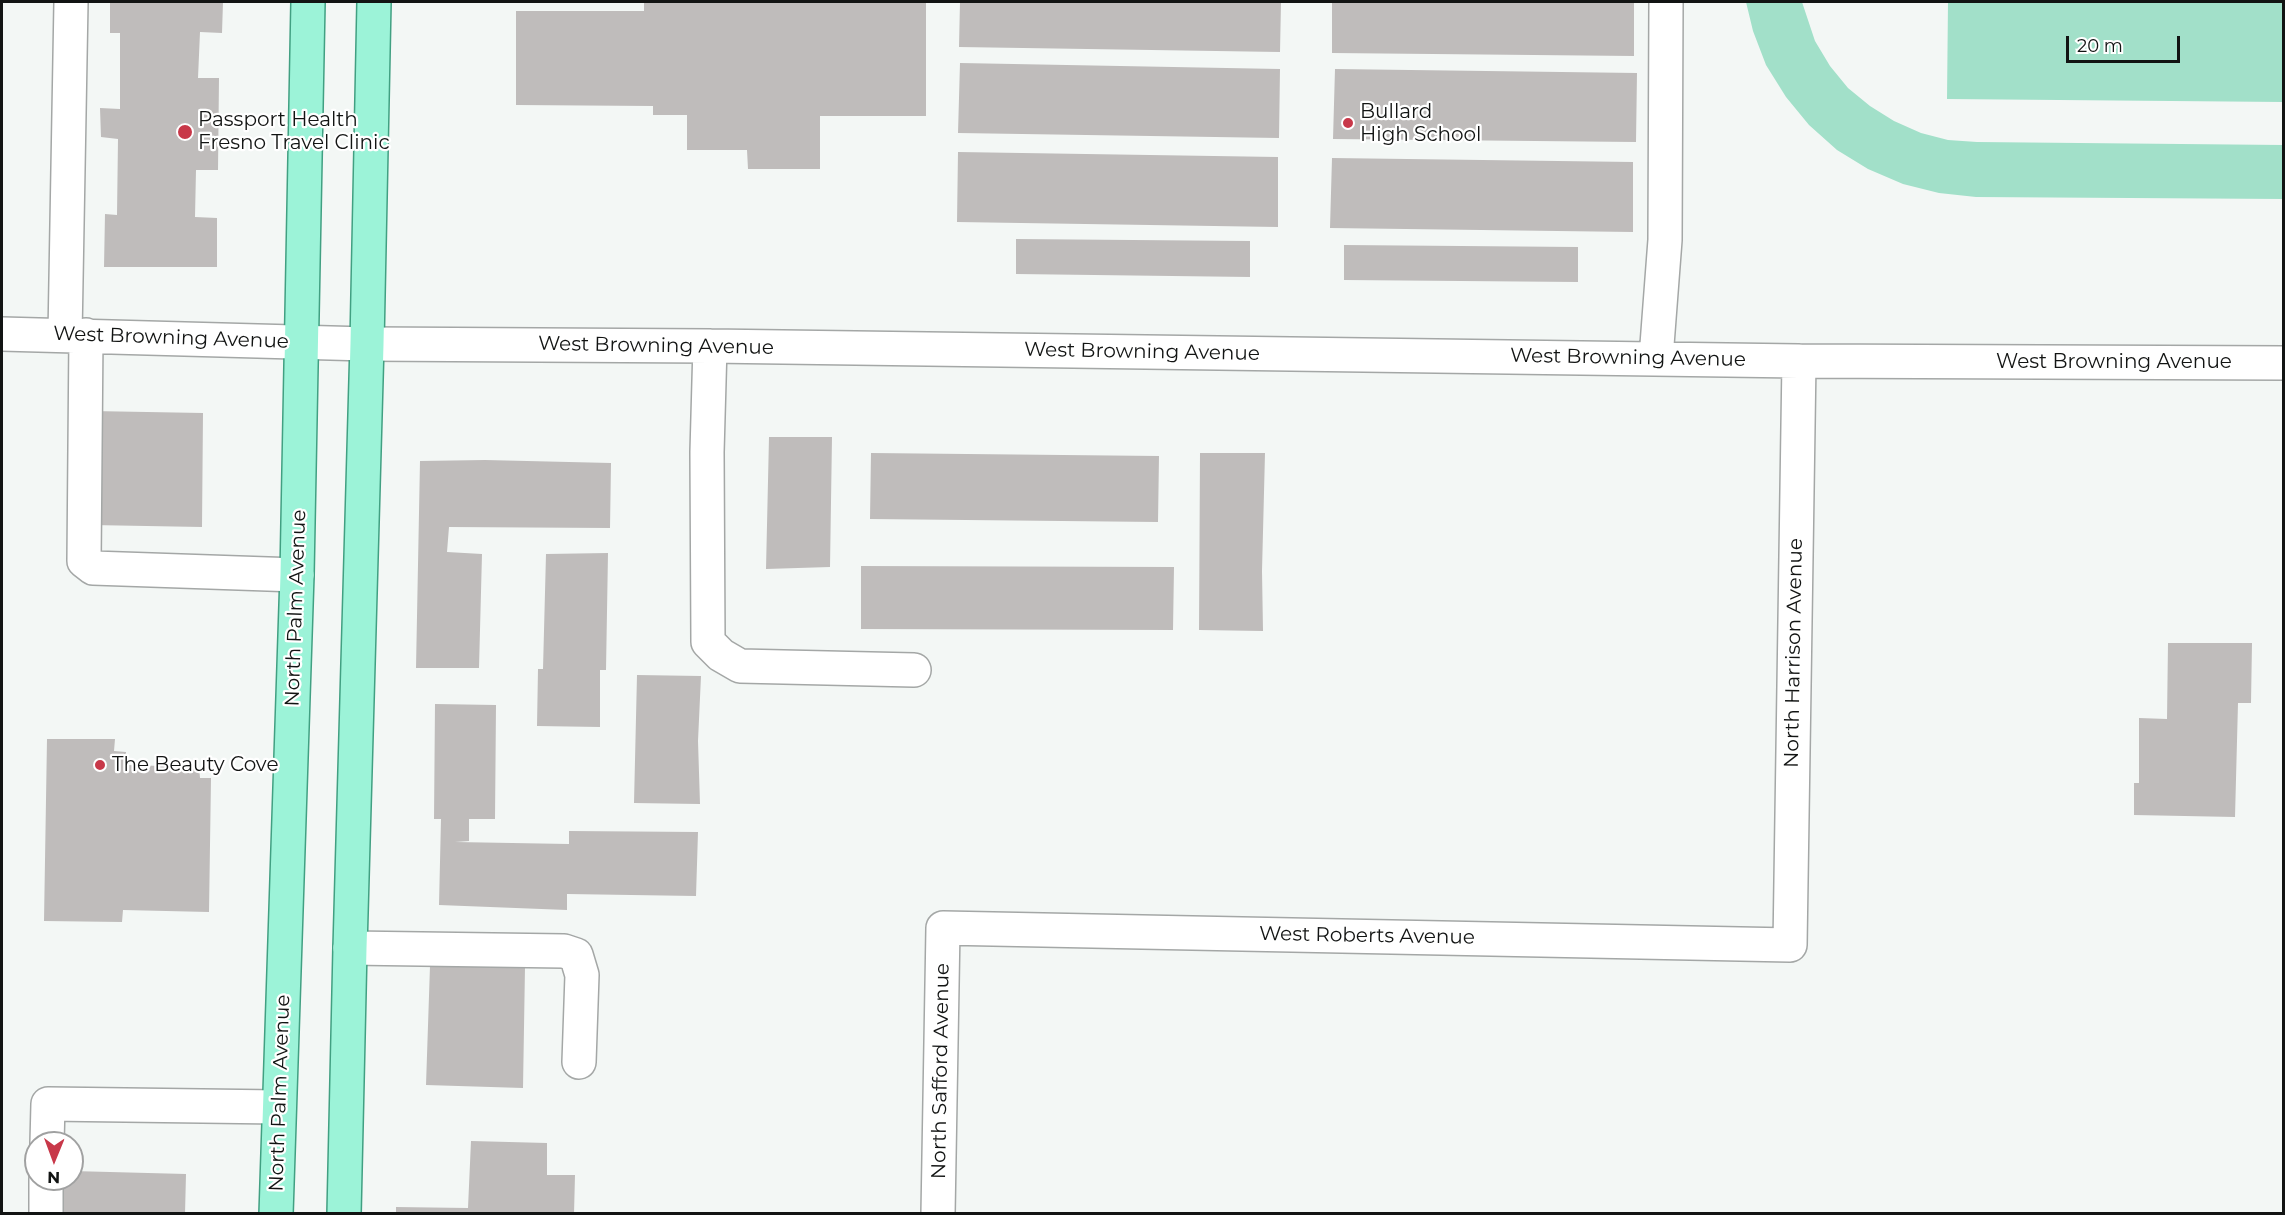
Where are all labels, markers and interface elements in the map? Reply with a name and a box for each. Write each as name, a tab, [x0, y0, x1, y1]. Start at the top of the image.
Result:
scale bar	[2069, 24, 2183, 62]
text: 20 m	[2077, 35, 2123, 57]
place label: Bullard High School	[1360, 100, 1481, 147]
place label: Passport Health Fresno Travel Clinic	[198, 108, 390, 155]
marker: Bullard High School	[1341, 116, 1355, 130]
marker: Passport Health Fresno Travel Clinic	[176, 123, 194, 141]
street label: West Browning Avenue	[53, 322, 289, 354]
street label: West Browning Avenue	[538, 332, 774, 360]
street label: West Browning Avenue	[1024, 338, 1260, 366]
street label: West Browning Avenue	[1510, 344, 1746, 372]
street label: West Browning Avenue	[1996, 350, 2232, 374]
street label: North Palm Avenue	[281, 509, 311, 707]
street label: North Harrison Avenue	[1780, 538, 1808, 768]
place label: The Beauty Cove	[112, 753, 278, 777]
marker: The Beauty Cove	[93, 758, 107, 772]
street label: West Roberts Avenue	[1259, 922, 1475, 950]
street label: North Safford Avenue	[927, 963, 955, 1179]
street label: North Palm Avenue	[265, 994, 295, 1192]
north arrow	[24, 1131, 84, 1191]
text: N	[47, 1168, 60, 1187]

